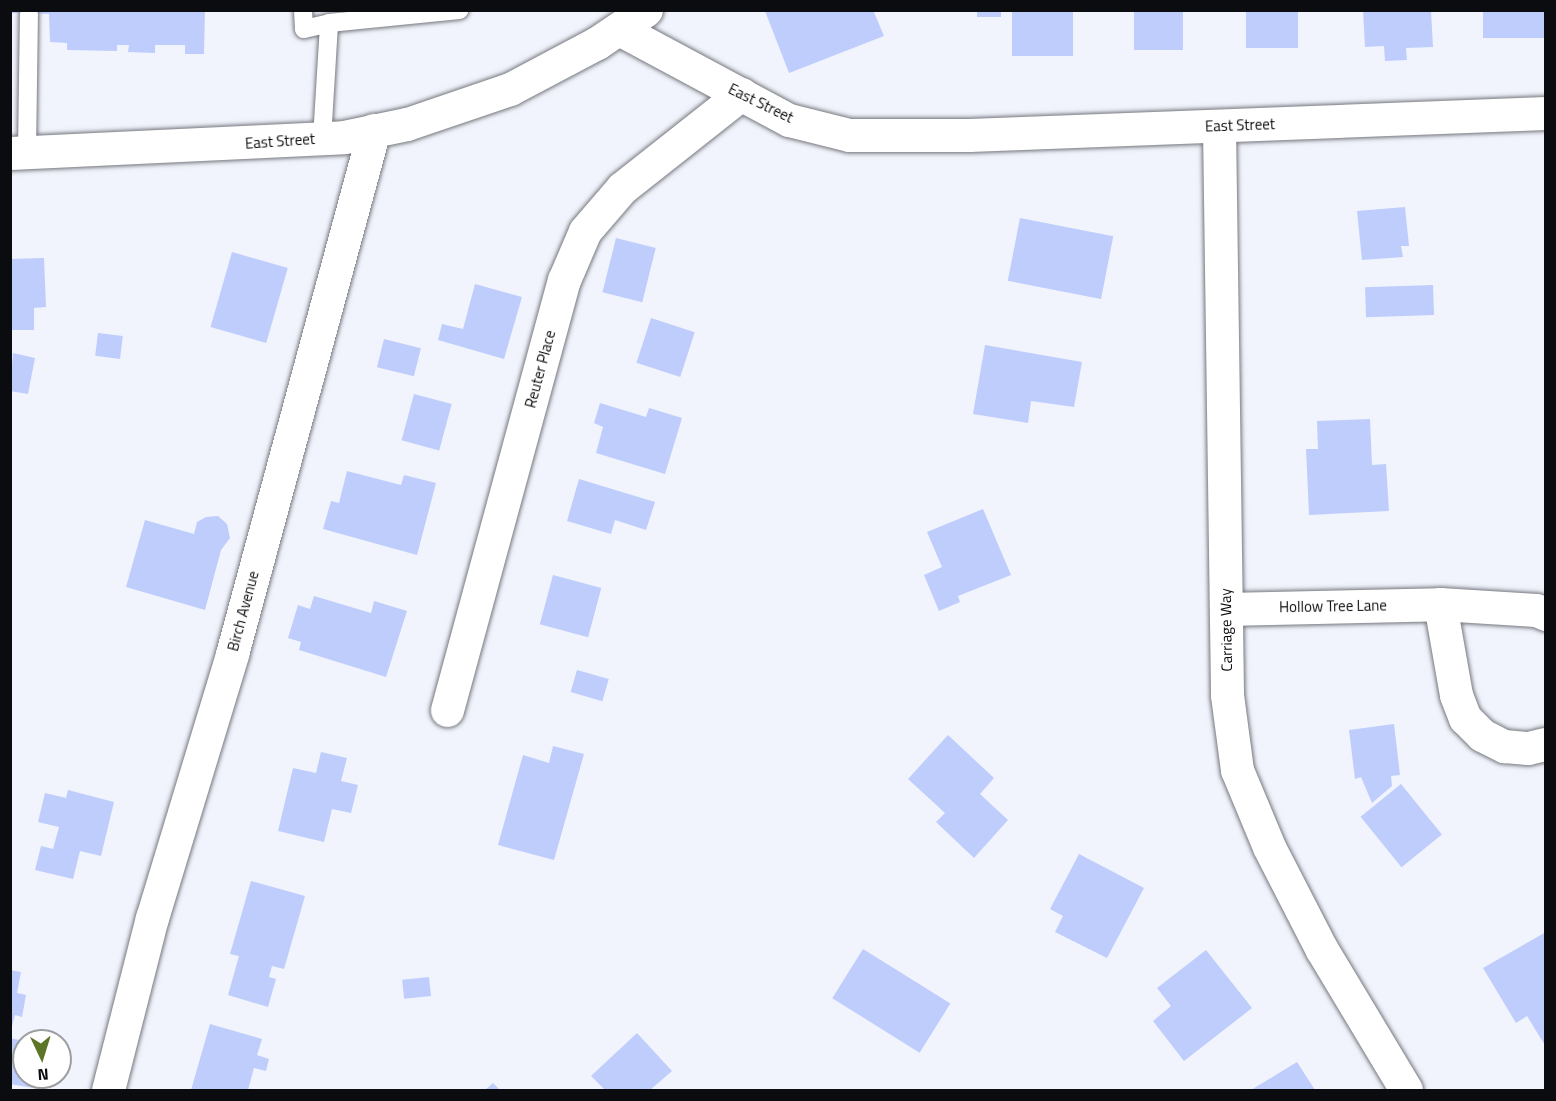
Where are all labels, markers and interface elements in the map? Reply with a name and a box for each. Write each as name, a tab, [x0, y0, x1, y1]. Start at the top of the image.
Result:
street label: East Street	[726, 80, 796, 126]
street label: East Street	[1205, 115, 1275, 135]
street label: East Street	[244, 130, 316, 152]
street label: Reuter Place	[521, 328, 559, 410]
street label: Birch Avenue	[224, 569, 262, 653]
street label: Carriage Way	[1216, 588, 1236, 672]
street label: Hollow Tree Lane	[1279, 596, 1387, 616]
north arrow	[12, 1029, 72, 1089]
text: N	[37, 1063, 49, 1087]

